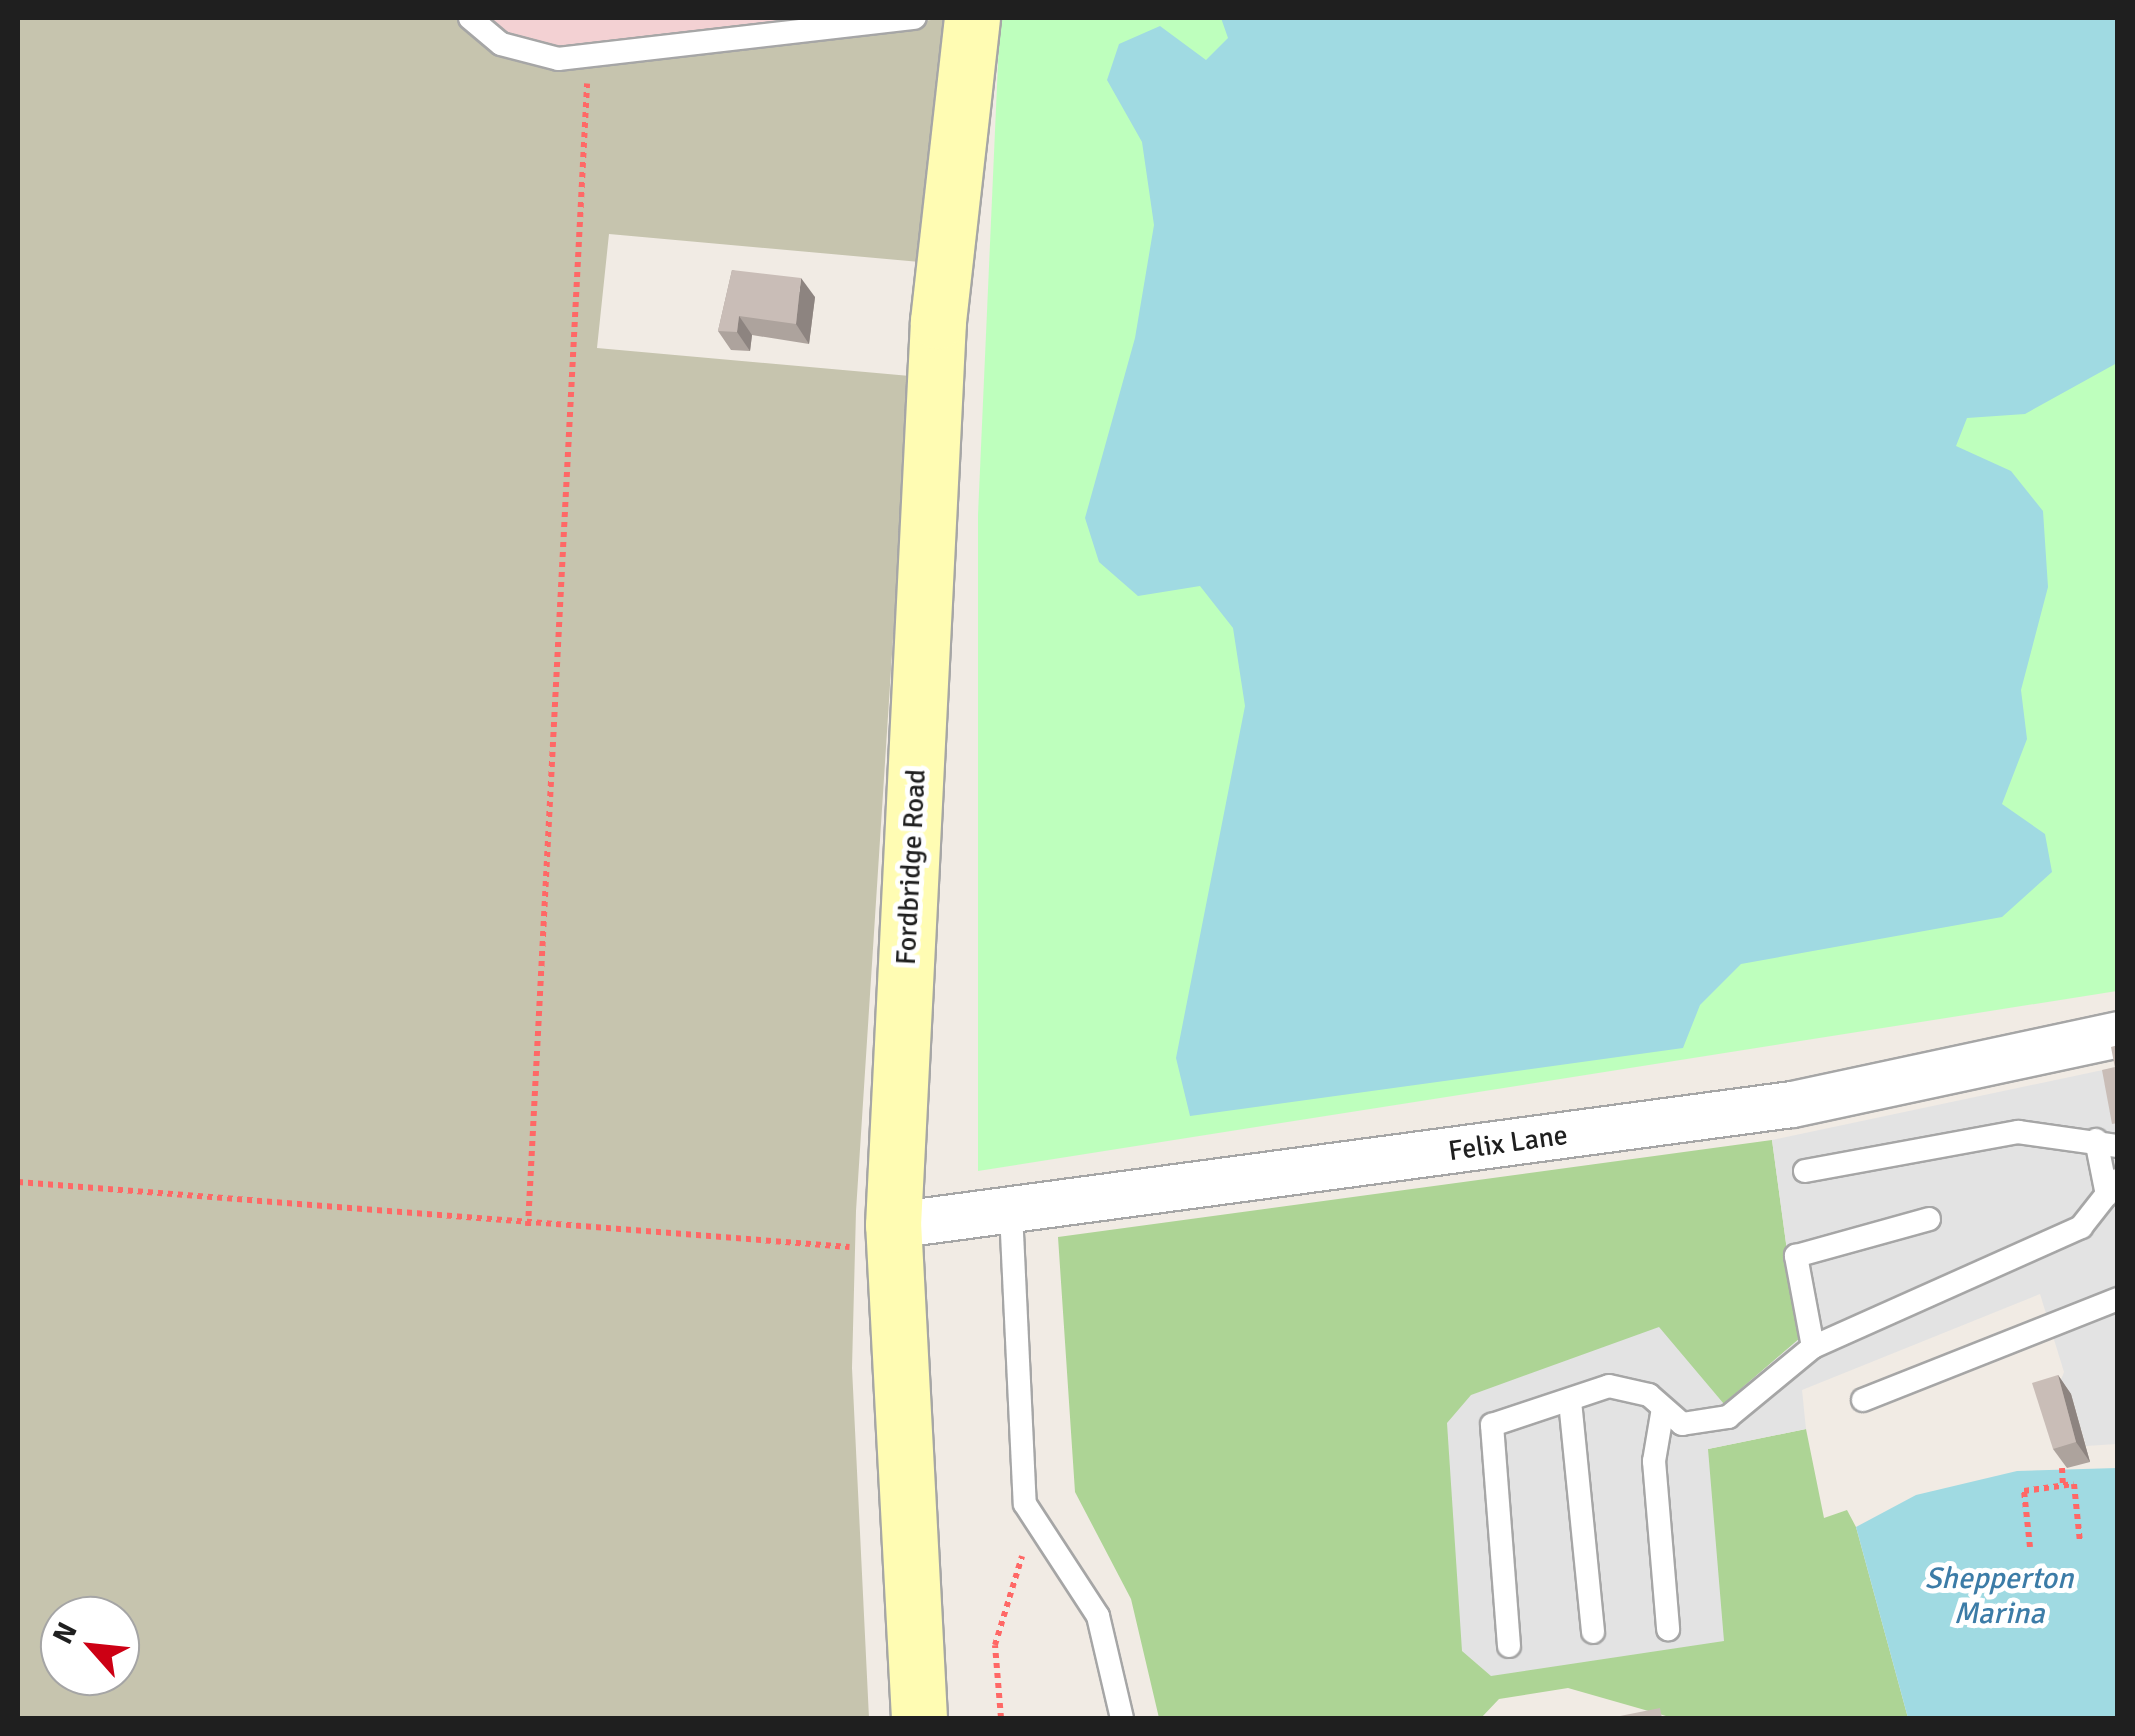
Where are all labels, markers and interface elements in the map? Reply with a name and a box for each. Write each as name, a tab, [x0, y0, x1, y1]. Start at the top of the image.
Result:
street label: Fordbridge Road	[889, 768, 933, 966]
street label: Felix Lane	[1446, 1118, 1570, 1168]
water label: Shepperton Marina	[1925, 1561, 2073, 1632]
north arrow	[40, 1596, 140, 1696]
text: N	[45, 1617, 85, 1650]

